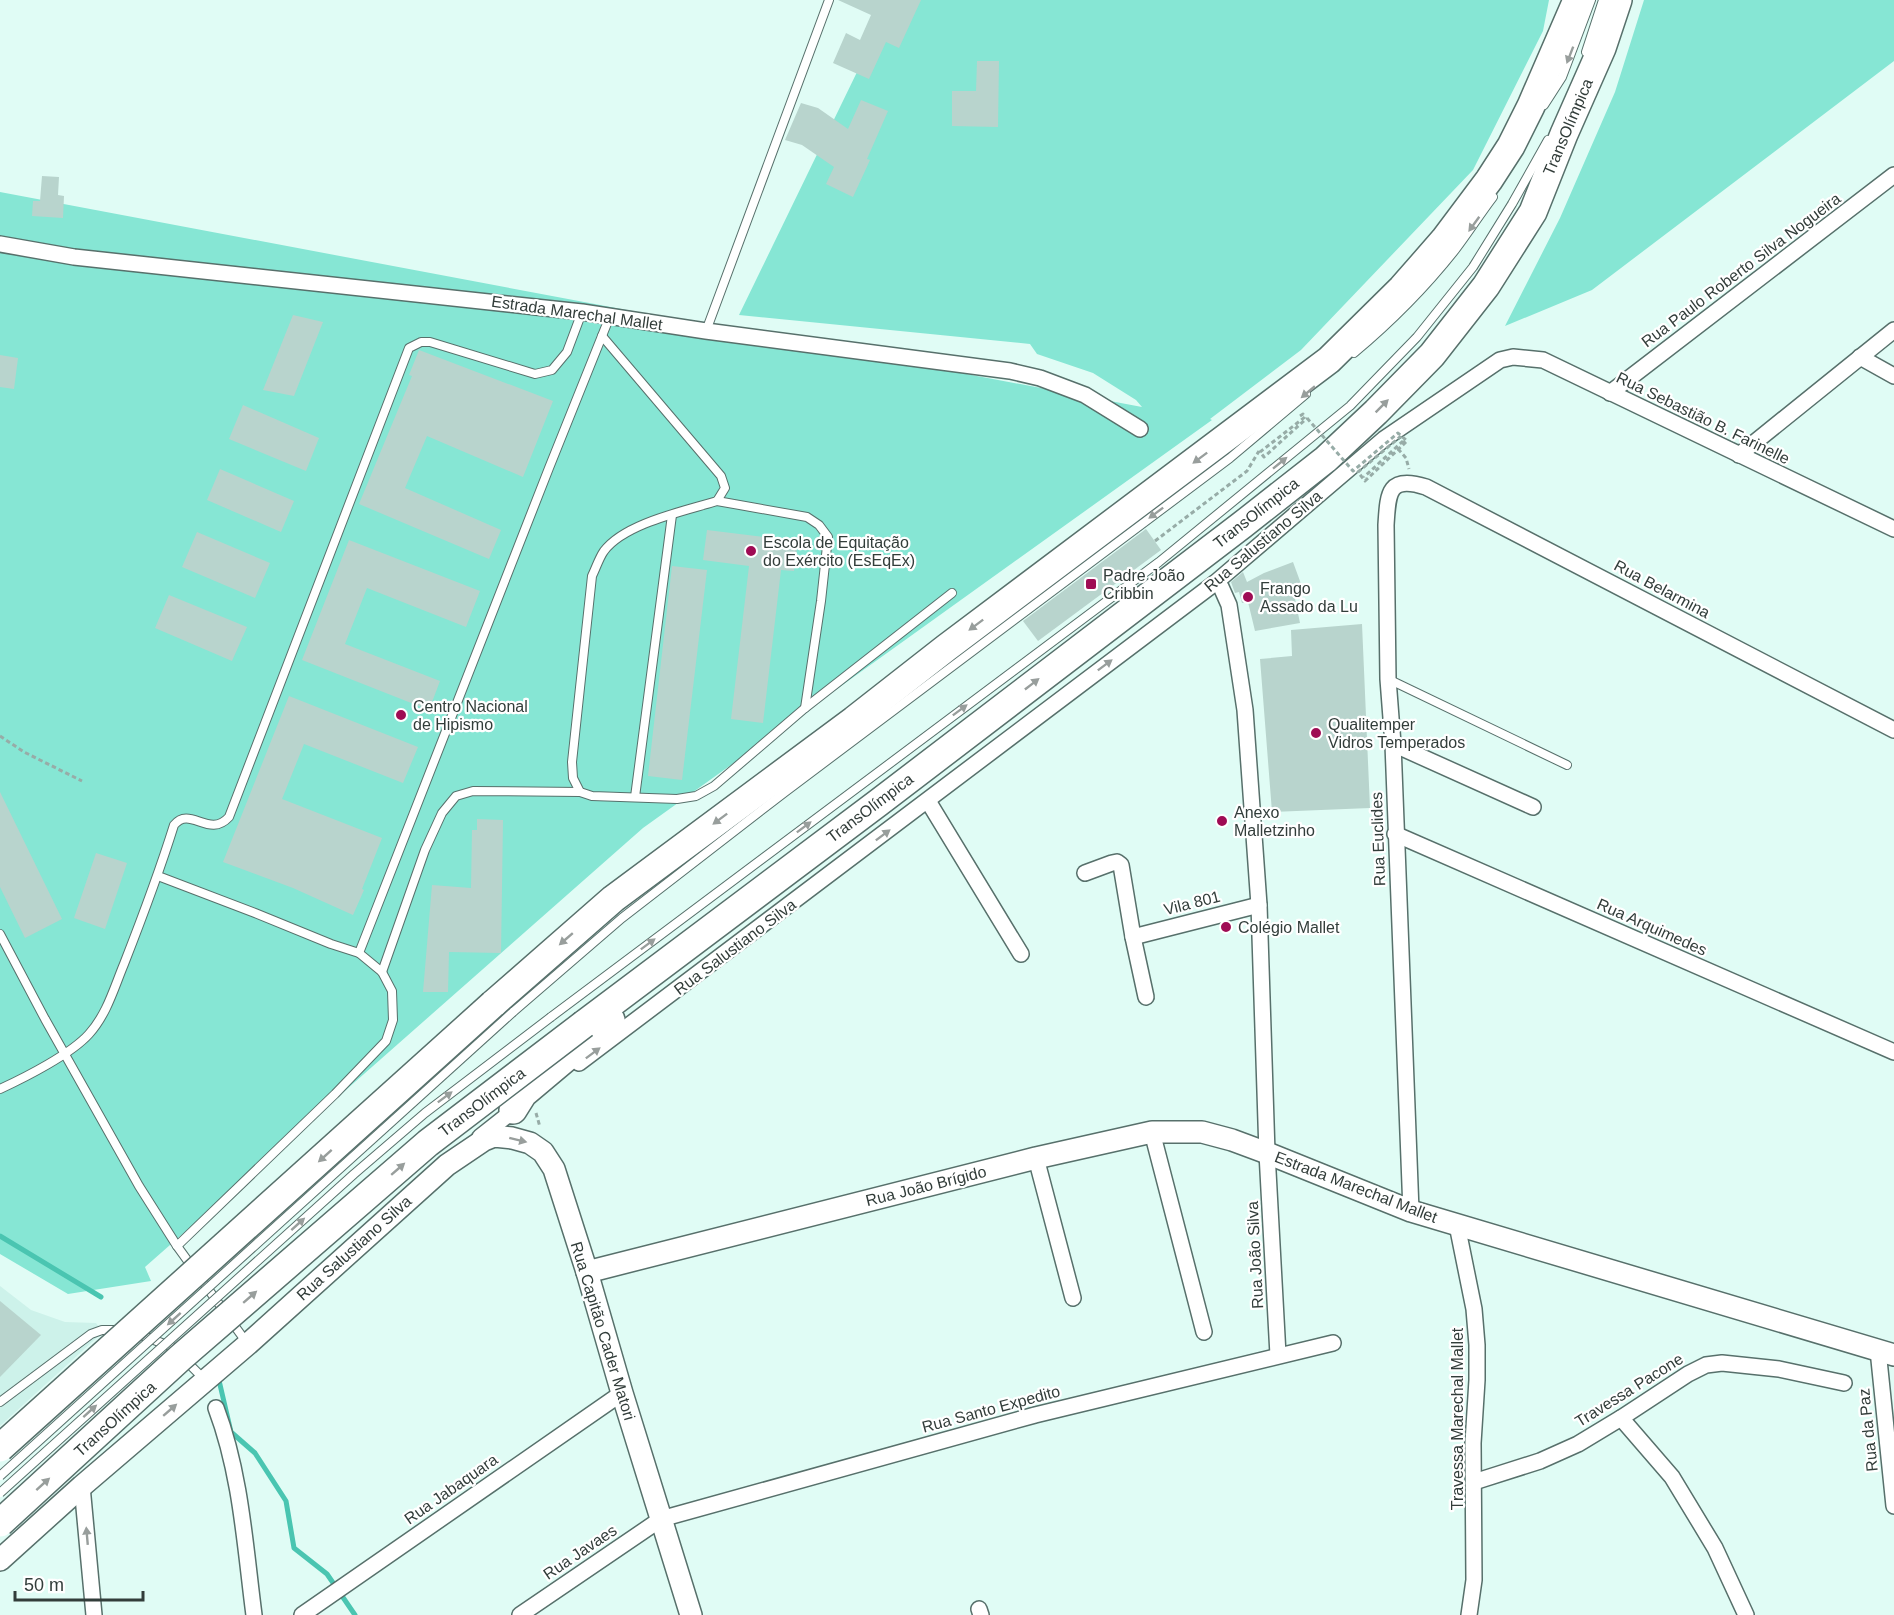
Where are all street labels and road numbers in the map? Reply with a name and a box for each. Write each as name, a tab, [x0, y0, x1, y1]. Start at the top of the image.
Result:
street label: TransOlímpica	[1540, 76, 1596, 178]
street label: Rua Paulo Roberto Silva Nogueira	[1638, 190, 1844, 350]
street label: Estrada Marechal Mallet	[490, 293, 664, 333]
street label: Rua Sebastião B. Farinelle	[1614, 369, 1792, 467]
street label: TransOlímpica	[1210, 474, 1302, 552]
street label: Rua Salustiano Silva	[1201, 487, 1325, 595]
street label: Rua Belarmina	[1611, 557, 1713, 621]
street label: TransOlímpica	[824, 770, 916, 846]
street label: Rua Euclides	[1368, 792, 1388, 886]
street label: Vila 801	[1162, 888, 1222, 918]
street label: Rua Arquimedes	[1595, 895, 1709, 959]
street label: Rua Salustiano Silva	[671, 896, 799, 998]
street label: TransOlímpica	[436, 1064, 528, 1140]
street label: Estrada Marechal Mallet	[1272, 1148, 1440, 1226]
street label: Rua João Brígido	[864, 1163, 988, 1209]
street label: Rua Salustiano Silva	[293, 1192, 415, 1304]
street label: Rua João Silva	[1244, 1201, 1266, 1309]
street label: Rua Capitão Cader Matori	[568, 1240, 638, 1422]
street label: Travessa Marechal Mallet	[1449, 1327, 1466, 1510]
street label: Travessa Pacone	[1572, 1350, 1686, 1430]
street label: TransOlímpica	[71, 1378, 159, 1460]
street label: Rua Santo Expedito	[920, 1382, 1062, 1436]
street label: Rua da Paz	[1855, 1388, 1881, 1472]
street label: Rua Jabaquara	[401, 1451, 501, 1527]
street label: Rua Javaes	[540, 1521, 620, 1583]

